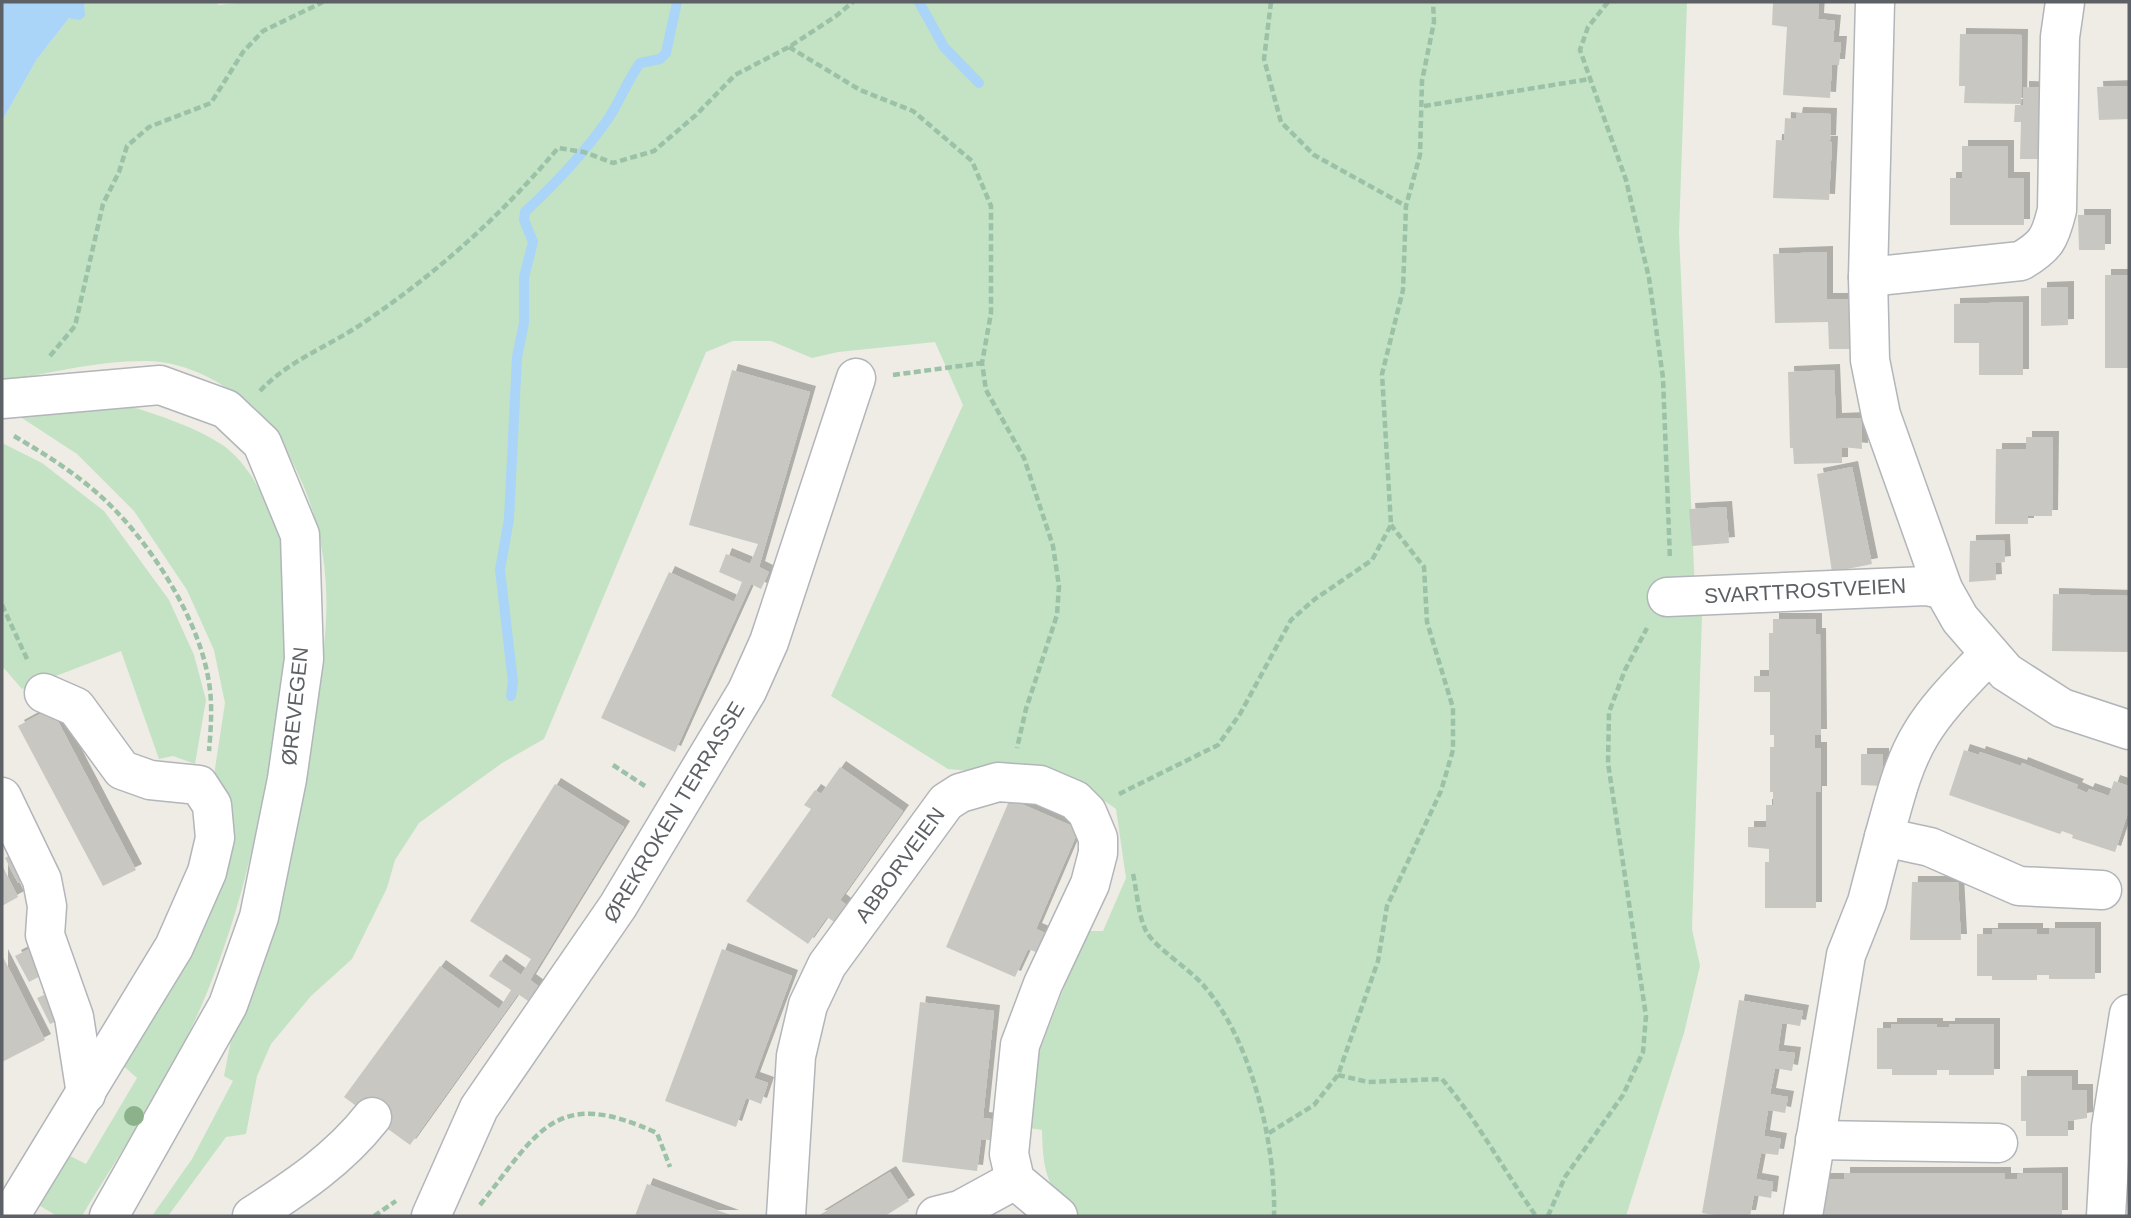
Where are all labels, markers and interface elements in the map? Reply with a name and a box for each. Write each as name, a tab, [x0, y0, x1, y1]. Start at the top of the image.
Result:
street label: SVARTTROSTVEIEN	[1703, 574, 1907, 607]
street label: ØREVEGEN	[277, 646, 312, 766]
street label: ØREKROKEN TERRASSE	[599, 697, 749, 926]
street label: ABBORVEIEN	[850, 803, 949, 927]

